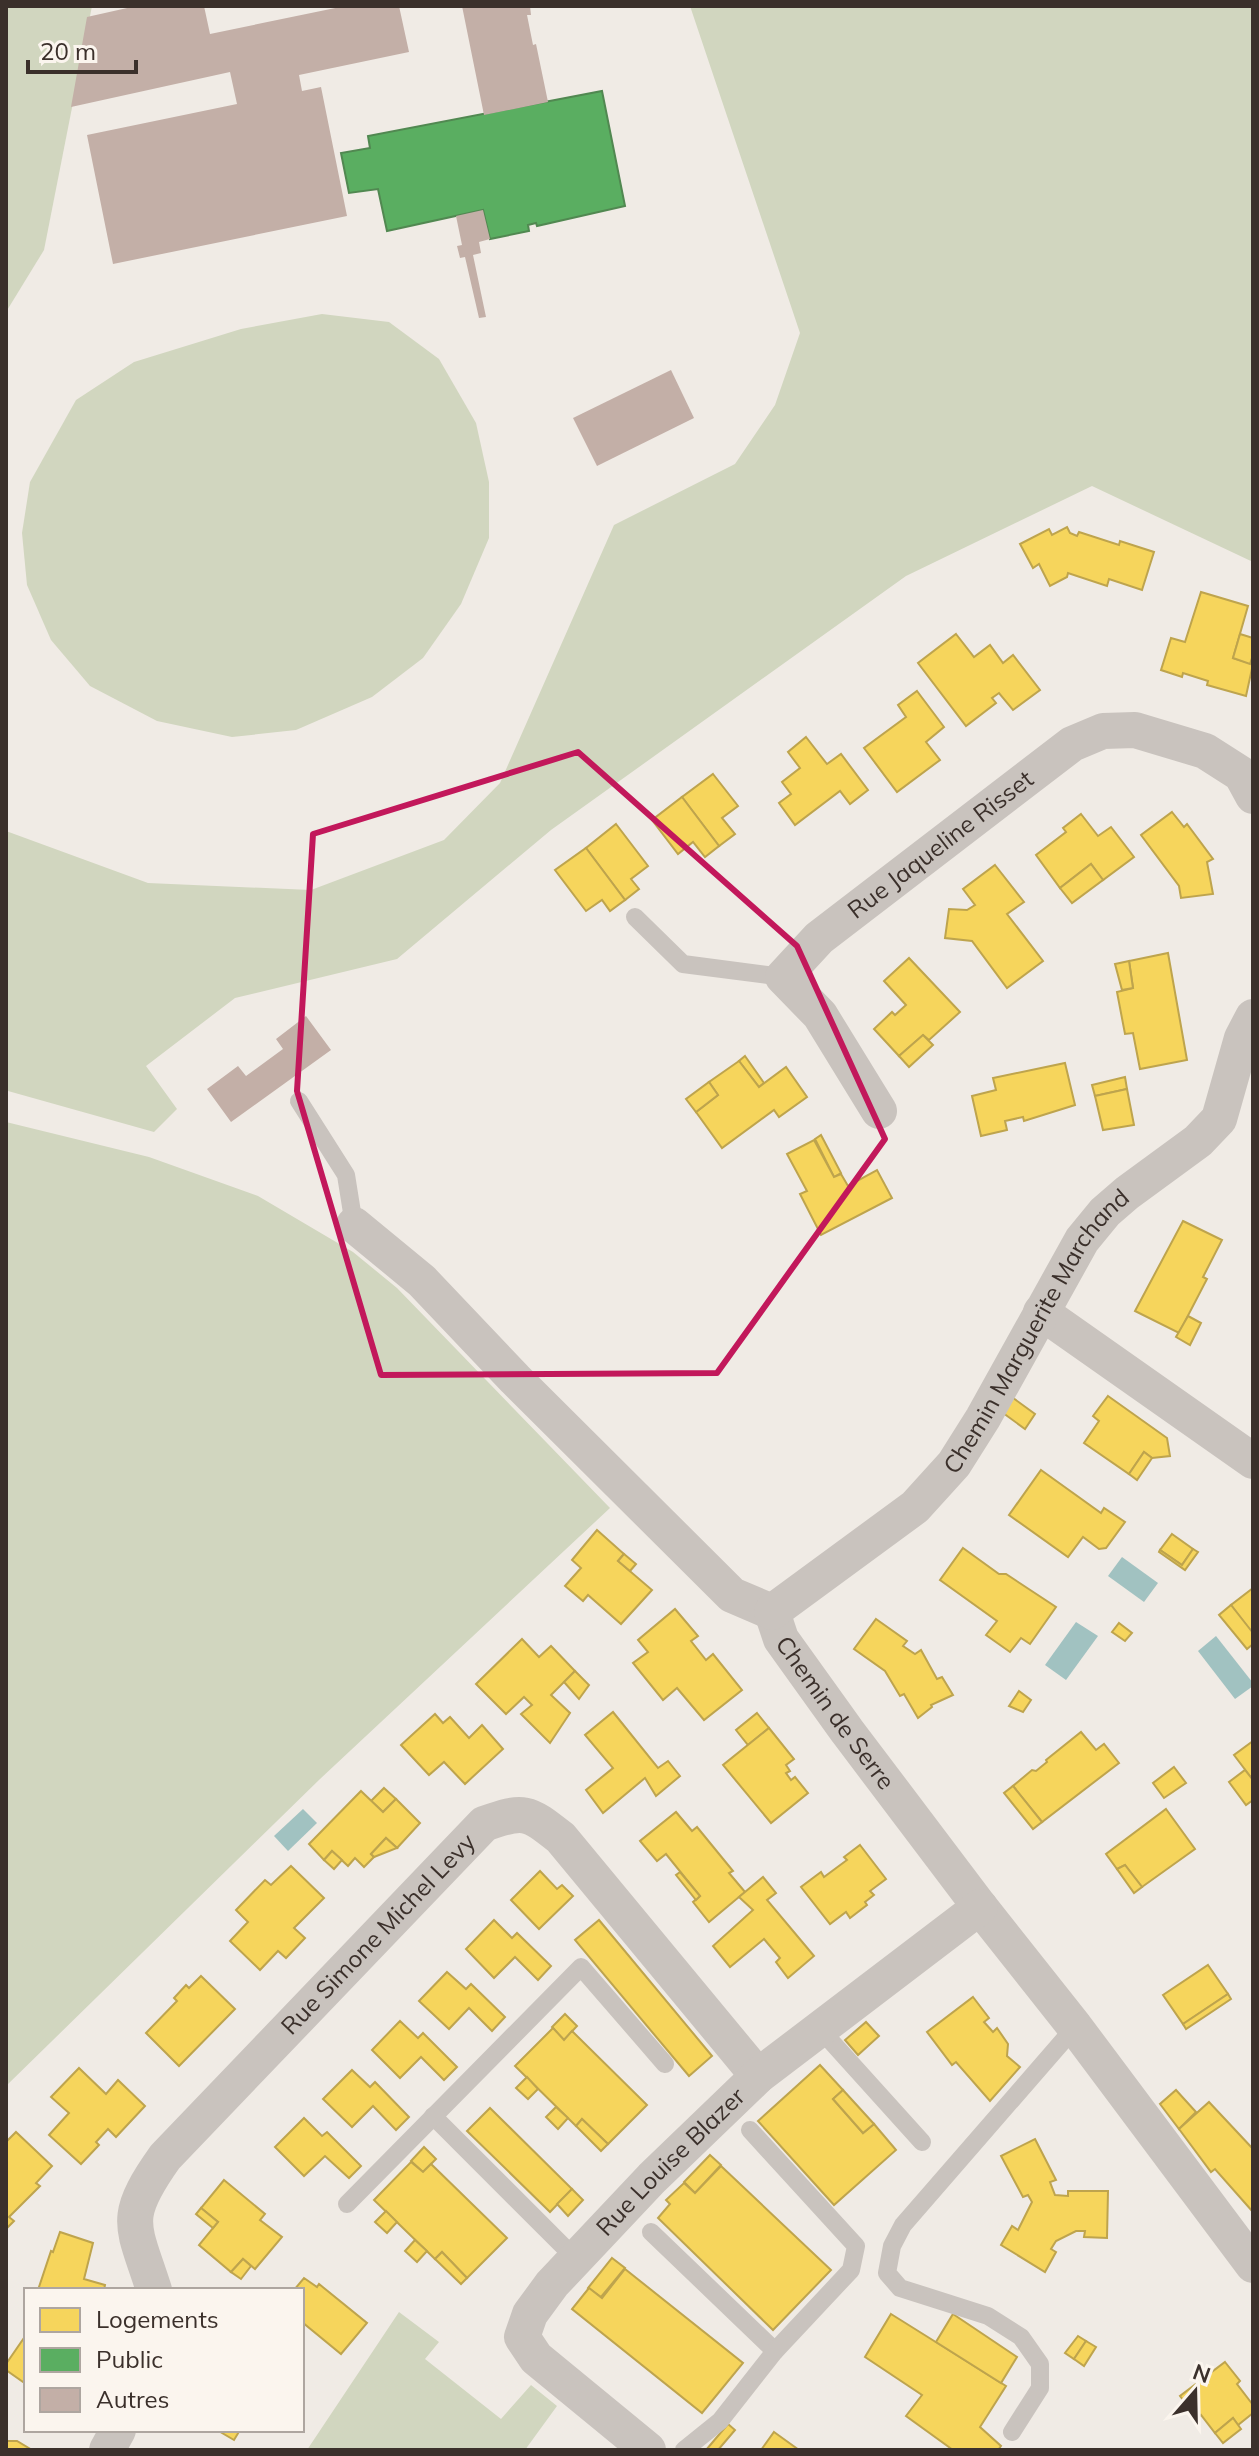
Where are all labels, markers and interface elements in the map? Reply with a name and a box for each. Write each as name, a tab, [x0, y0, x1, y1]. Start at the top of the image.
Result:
scale bar	[28, 24, 136, 74]
text: 20 m	[40, 36, 96, 66]
street label: Rue Jaqueline Risset	[841, 763, 1039, 925]
street label: Chemin Marguerite Marchand	[936, 1182, 1135, 1480]
street label: Chemin de Serre	[770, 1630, 902, 1795]
street label: Rue Simone Michel Levy	[274, 1826, 481, 2041]
street label: Rue Louise Blazer	[589, 2081, 751, 2242]
legend	[24, 2288, 304, 2432]
text: Logements	[96, 2304, 219, 2334]
text: Public	[96, 2344, 163, 2374]
north arrow	[1155, 2352, 1235, 2432]
text: N	[1189, 2357, 1214, 2389]
text: Autres	[96, 2384, 169, 2414]

